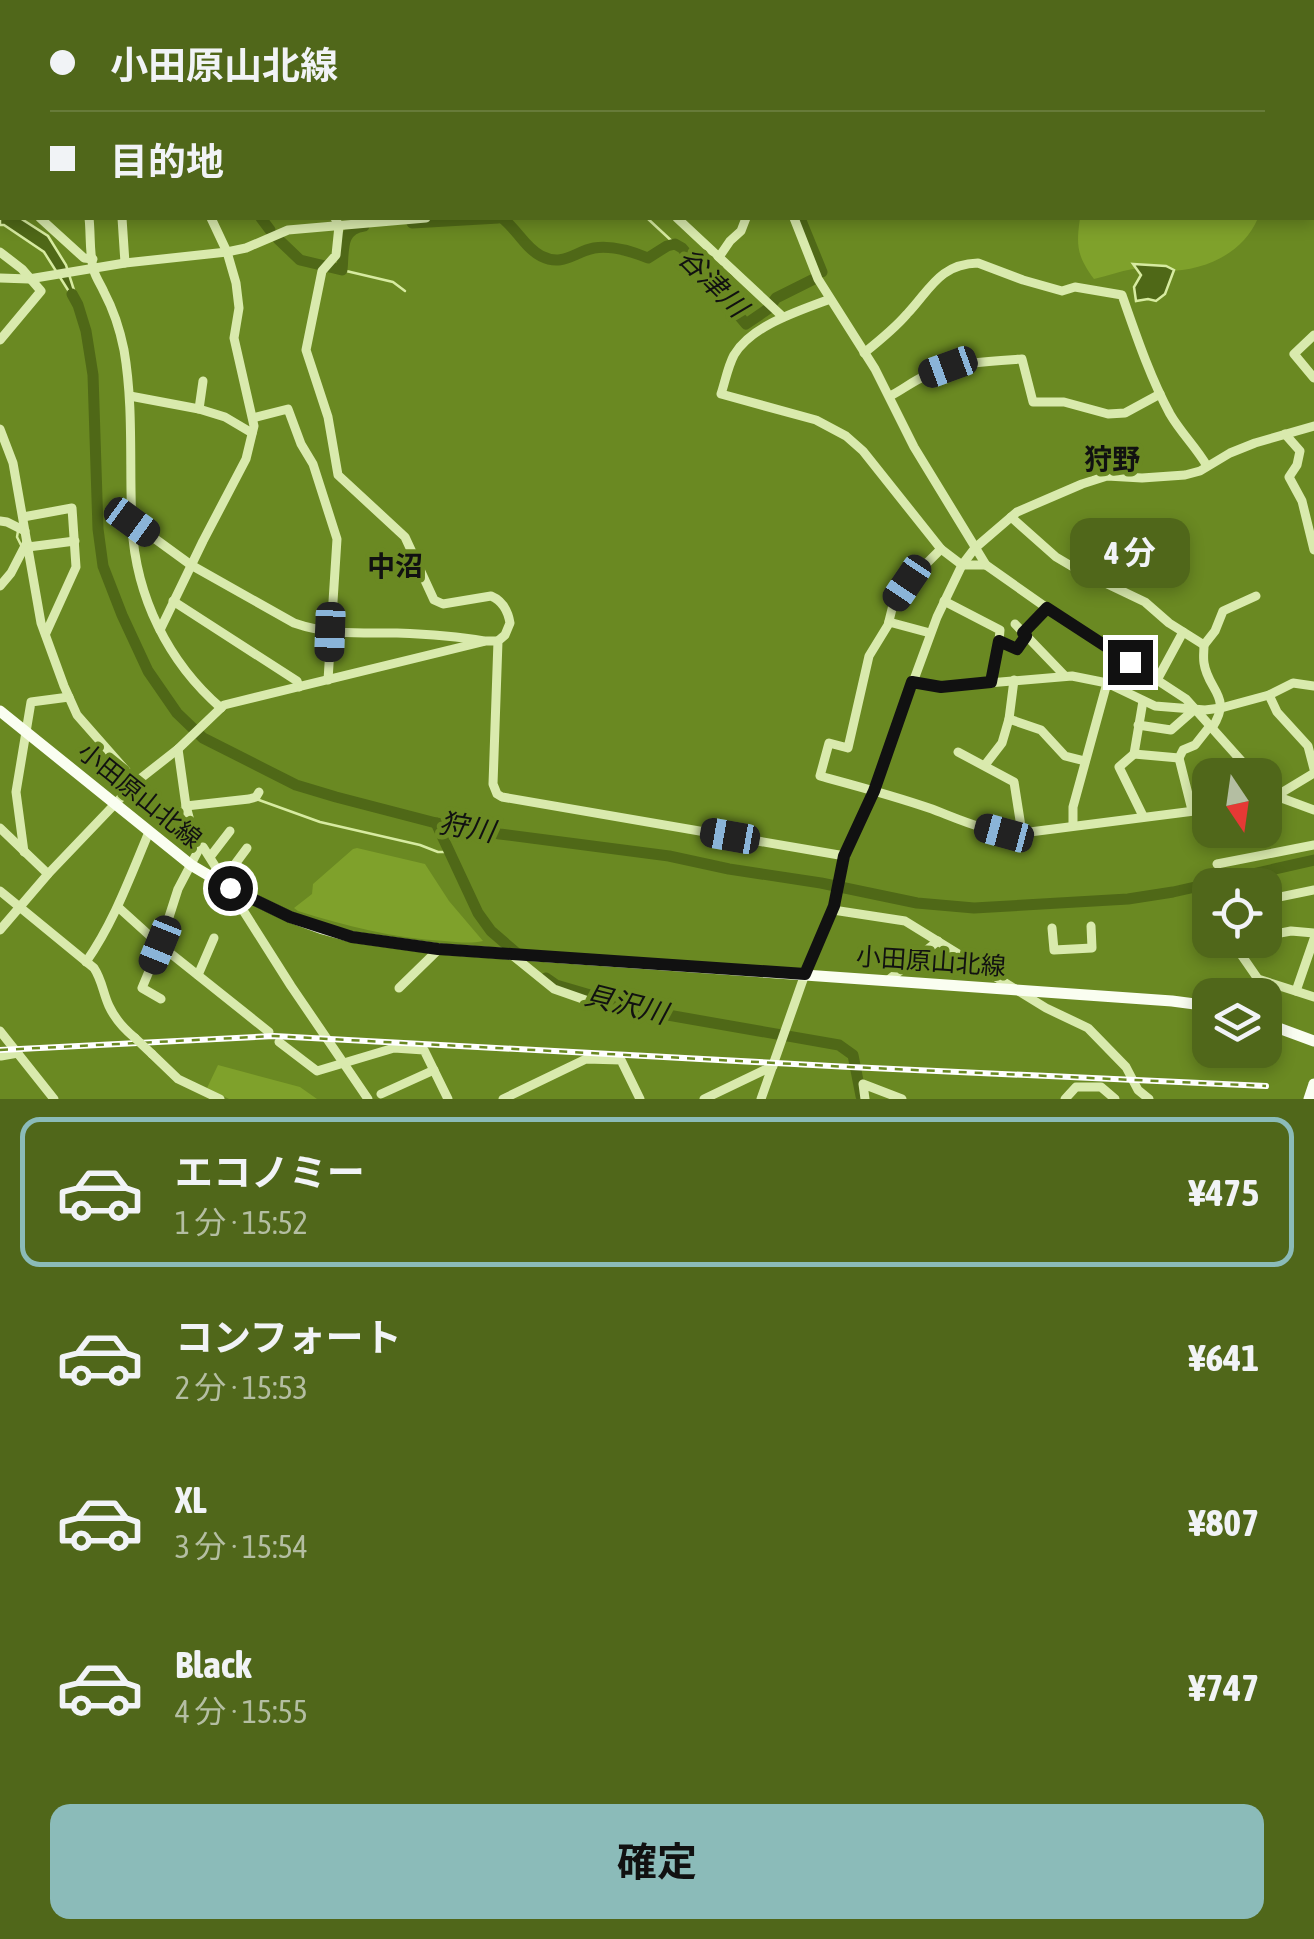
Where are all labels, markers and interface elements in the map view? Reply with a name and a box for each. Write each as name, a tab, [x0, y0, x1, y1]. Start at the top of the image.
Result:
text: 小田原山北線	[110, 44, 338, 87]
text: 目的地	[110, 140, 224, 183]
water label: 谷津川	[672, 241, 756, 325]
car	[915, 343, 981, 391]
district label: 狩野	[1084, 443, 1140, 475]
car	[99, 492, 165, 552]
callout: 4 分	[1070, 517, 1190, 587]
text: 4 分	[1104, 534, 1156, 571]
district label: 中沼	[367, 550, 423, 582]
car	[878, 550, 936, 616]
car	[314, 601, 346, 663]
route end	[1108, 640, 1153, 685]
street label: 小田原山北線	[73, 737, 207, 853]
north arrow	[1192, 758, 1282, 848]
map controls	[1192, 758, 1282, 1068]
water label: 狩川	[437, 806, 500, 848]
car	[971, 811, 1037, 855]
car	[698, 816, 762, 856]
route start	[208, 866, 253, 911]
button: locate	[1192, 868, 1282, 958]
car	[135, 912, 185, 978]
street label: 小田原山北線	[855, 942, 1007, 980]
water label: 貝沢川	[581, 978, 674, 1030]
button: layers	[1192, 978, 1282, 1068]
icon: car	[55, 1147, 145, 1237]
text: エコノミー	[175, 1151, 365, 1194]
text: ¥475	[1189, 1171, 1259, 1214]
text: 1 分 · 15:52	[175, 1204, 308, 1241]
icon: car	[55, 1312, 145, 1402]
text: コンフォート	[175, 1316, 402, 1359]
text: ¥641	[1189, 1336, 1259, 1379]
text: 2 分 · 15:53	[175, 1369, 308, 1406]
icon: car	[55, 1477, 145, 1567]
text: XL	[175, 1478, 207, 1521]
text: ¥807	[1189, 1501, 1259, 1544]
text: 3 分 · 15:54	[175, 1528, 308, 1565]
icon: car	[55, 1642, 145, 1732]
text: Black	[175, 1643, 252, 1686]
text: ¥747	[1189, 1666, 1259, 1709]
text: 4 分 · 15:55	[175, 1693, 308, 1730]
button: 確定	[50, 1804, 1264, 1919]

